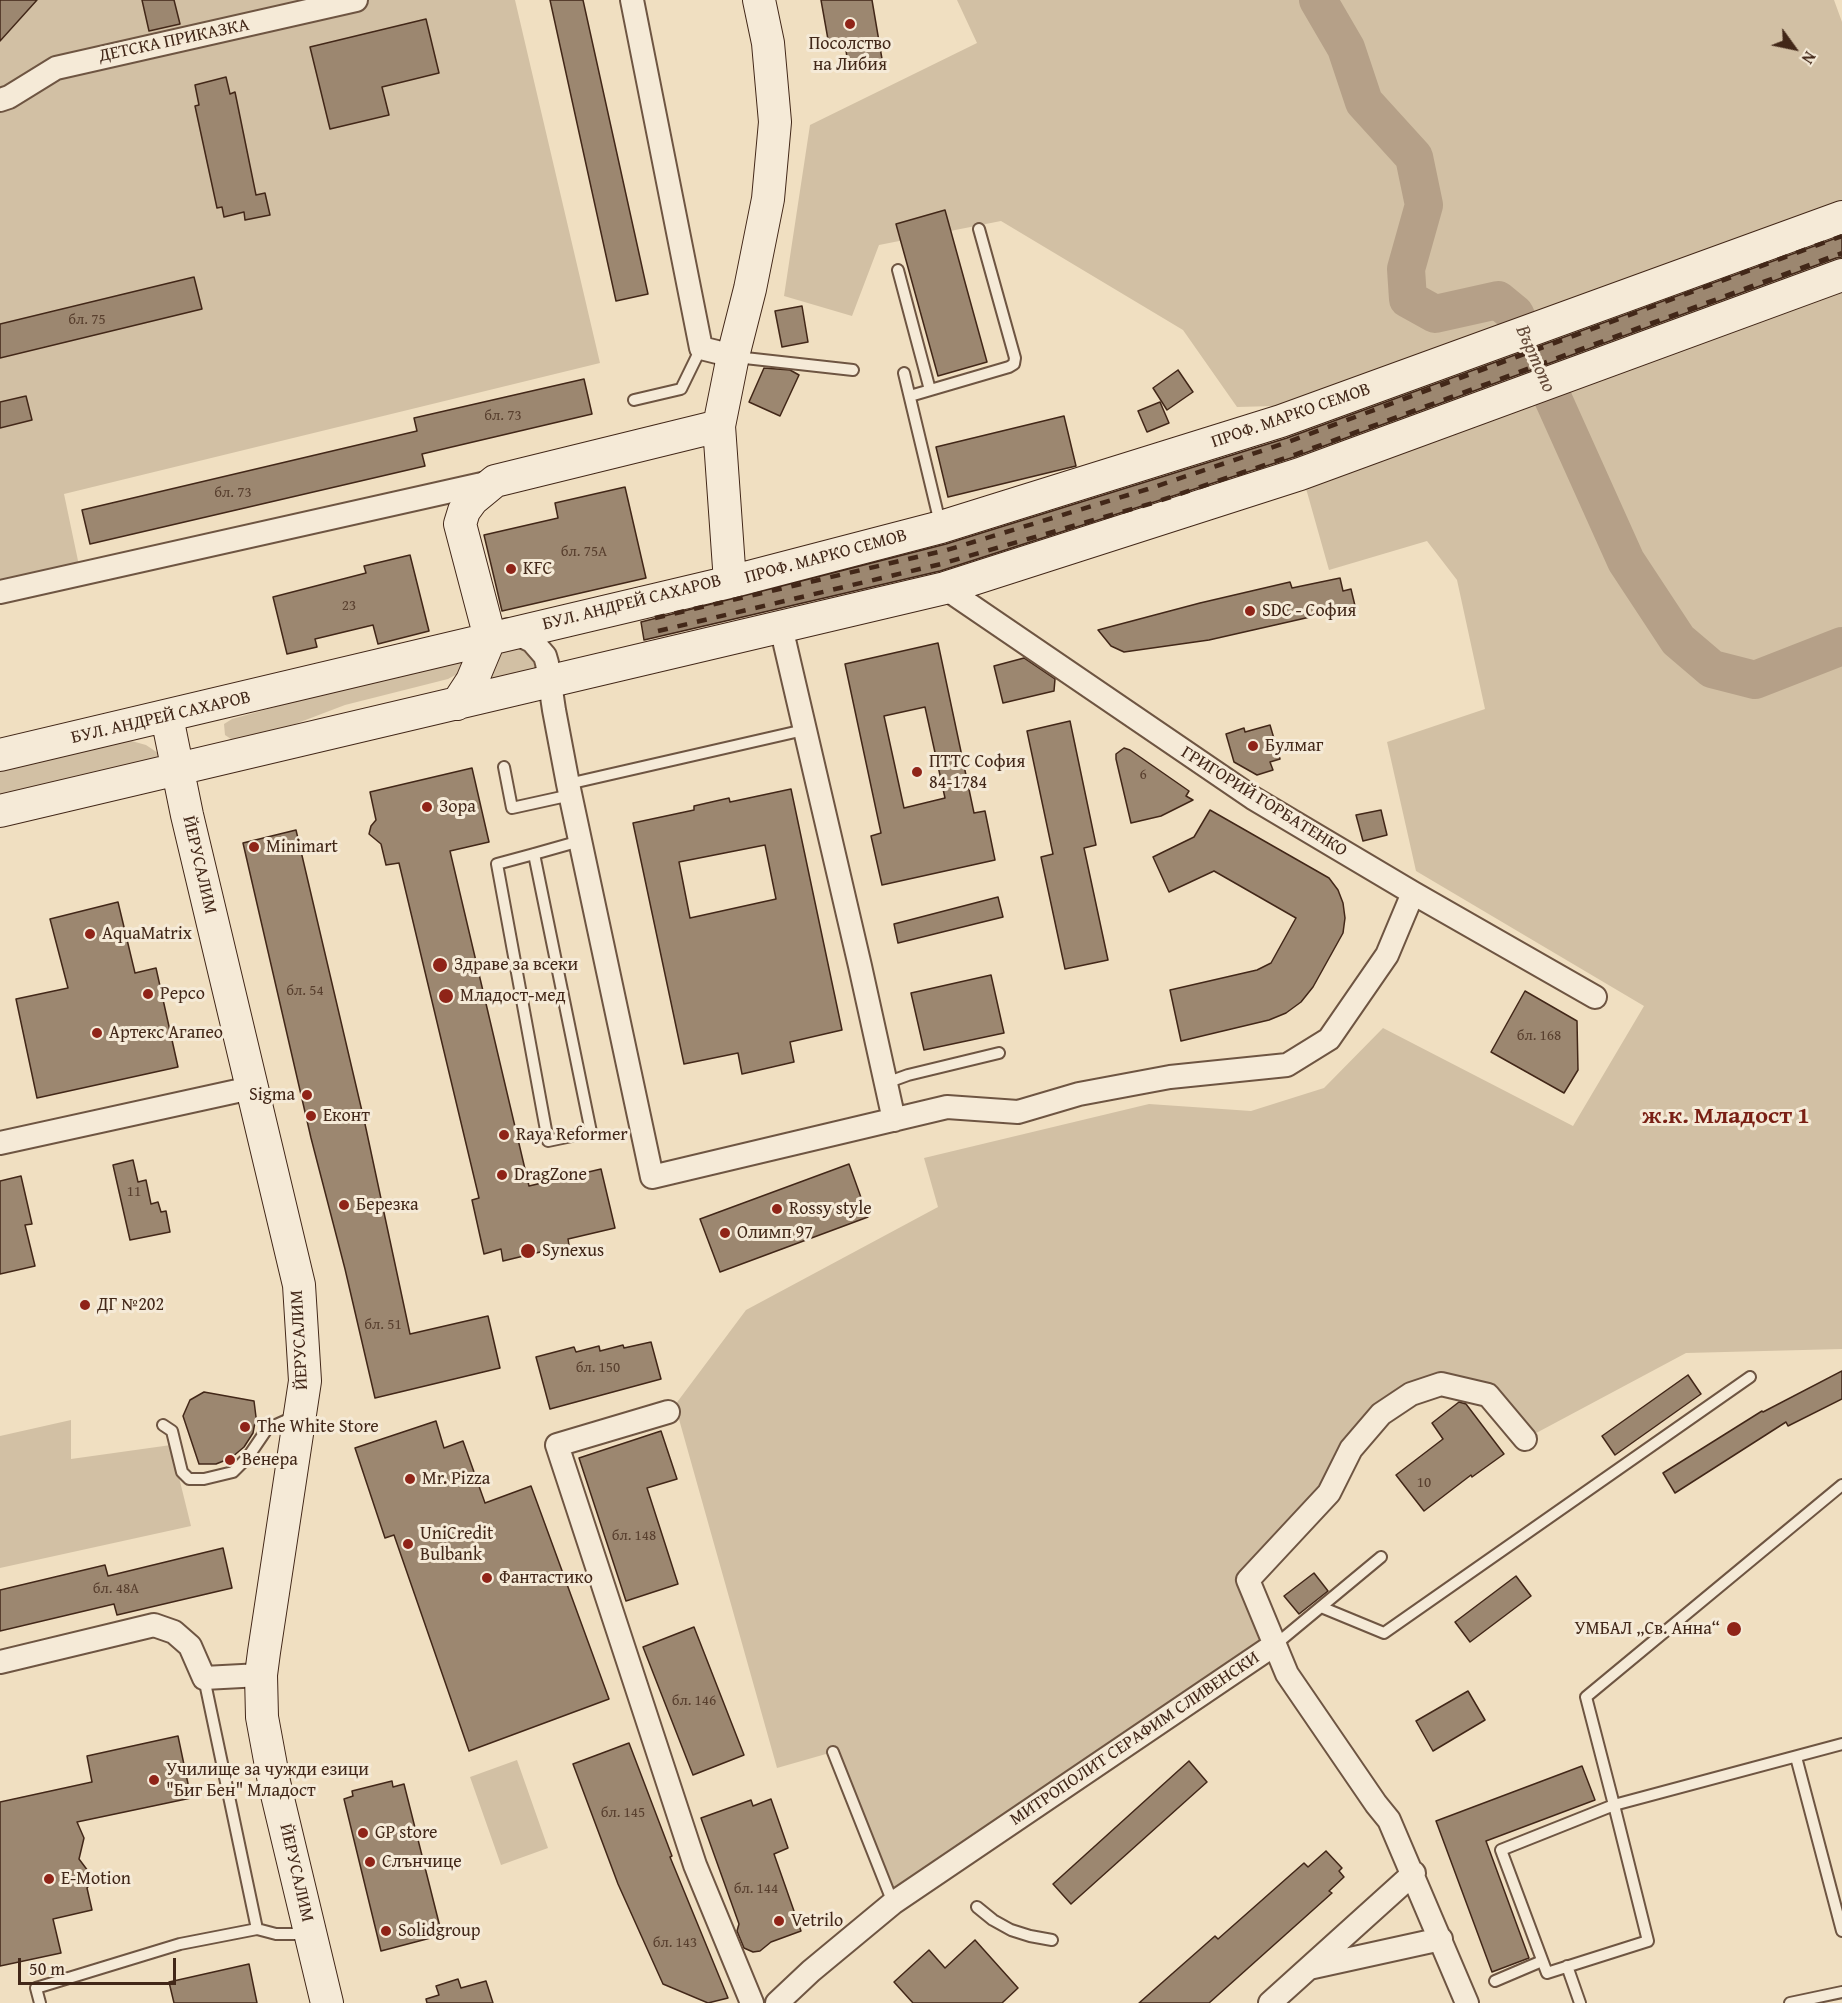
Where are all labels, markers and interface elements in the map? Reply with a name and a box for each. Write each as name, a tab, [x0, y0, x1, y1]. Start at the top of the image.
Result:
street label: ДЕТСКА ПРИКАЗКА	[97, 15, 251, 67]
marker: Посолство на Либия	[843, 17, 857, 31]
north arrow	[1764, 18, 1824, 78]
place label: Посолство на Либия	[809, 33, 891, 76]
text: N	[1796, 47, 1822, 69]
house number: бл. 75	[68, 311, 106, 329]
water label: Въртопо	[1510, 322, 1560, 396]
street label: ПРОФ. МАРКО СЕМОВ	[1209, 379, 1373, 453]
house number: бл. 73	[484, 407, 522, 425]
house number: бл. 73	[214, 484, 252, 502]
street label: ПРОФ. МАРКО СЕМОВ	[743, 525, 909, 589]
house number: бл. 75А	[561, 543, 607, 561]
place label: KFC	[523, 558, 552, 580]
marker: KFC	[504, 562, 518, 576]
street label: БУЛ. АНДРЕЙ САХАРОВ	[540, 570, 724, 636]
house number: 23	[342, 597, 356, 615]
place label: SDC - София	[1262, 600, 1356, 622]
marker: SDC - София	[1243, 604, 1257, 618]
street label: БУЛ. АНДРЕЙ САХАРОВ	[69, 687, 253, 749]
place label: Булмаг	[1265, 735, 1323, 757]
marker: Булмаг	[1246, 739, 1260, 753]
street label: ГРИГОРИЙ ГОРБАТЕНКО	[1177, 742, 1351, 862]
place label: ПТТС София 84-1784	[929, 751, 1025, 794]
marker: ПТТС София 84-1784	[910, 765, 924, 779]
house number: 6	[1139, 766, 1147, 784]
place label: Зора	[439, 796, 476, 818]
marker: Зора	[420, 800, 434, 814]
street label: ЙЕРУСАЛИМ	[177, 814, 221, 916]
place label: Minimart	[266, 836, 338, 858]
marker: Minimart	[247, 840, 261, 854]
place label: AquaMatrix	[102, 923, 192, 945]
marker: AquaMatrix	[83, 927, 97, 941]
place label: Здраве за всеки	[454, 954, 578, 976]
marker: Здраве за всеки	[431, 956, 449, 974]
house number: бл. 54	[286, 982, 324, 1000]
place label: Pepco	[160, 983, 205, 1005]
place label: Младост-мед	[460, 985, 566, 1007]
marker: Pepco	[141, 987, 155, 1001]
marker: Младост-мед	[437, 987, 455, 1005]
place label: Артекс Агапео	[109, 1022, 223, 1044]
marker: Артекс Агапео	[90, 1026, 104, 1040]
house number: бл. 168	[1517, 1027, 1561, 1045]
place label: Sigma	[249, 1084, 295, 1106]
marker: Sigma	[300, 1088, 314, 1102]
district label: ж.к. Младост 1	[1642, 1103, 1810, 1131]
place label: Еконт	[323, 1105, 370, 1127]
marker: Еконт	[304, 1109, 318, 1123]
place label: Raya Reformer	[516, 1124, 628, 1146]
marker: Raya Reformer	[497, 1128, 511, 1142]
place label: DragZone	[514, 1164, 587, 1186]
marker: DragZone	[495, 1168, 509, 1182]
house number: 11	[127, 1183, 141, 1201]
place label: Березка	[356, 1194, 419, 1216]
marker: Березка	[337, 1198, 351, 1212]
place label: Rossy style	[789, 1198, 872, 1220]
marker: Rossy style	[770, 1202, 784, 1216]
place label: Олимп 97	[737, 1222, 813, 1244]
marker: Олимп 97	[718, 1226, 732, 1240]
place label: Synexus	[542, 1240, 604, 1262]
marker: Synexus	[519, 1242, 537, 1260]
street label: ЙЕРУСАЛИМ	[287, 1289, 313, 1391]
place label: ДГ №202	[97, 1294, 164, 1316]
marker: ДГ №202	[78, 1298, 92, 1312]
house number: бл. 51	[364, 1316, 402, 1334]
house number: бл. 150	[576, 1359, 620, 1377]
place label: The White Store	[257, 1416, 379, 1438]
marker: The White Store	[238, 1420, 252, 1434]
place label: Венера	[242, 1449, 298, 1471]
marker: Венера	[223, 1453, 237, 1467]
place label: Mr. Pizza	[422, 1468, 490, 1490]
marker: Mr. Pizza	[403, 1472, 417, 1486]
house number: 10	[1417, 1474, 1431, 1492]
place label: UniCredit Bulbank	[420, 1523, 493, 1565]
house number: бл. 148	[612, 1527, 656, 1545]
marker: UniCredit Bulbank	[401, 1537, 415, 1551]
place label: Фантастико	[499, 1567, 593, 1589]
marker: Фантастико	[480, 1571, 494, 1585]
house number: бл. 48А	[93, 1580, 139, 1598]
place label: УМБАЛ „Св. Анна“	[1575, 1618, 1720, 1640]
marker: УМБАЛ „Св. Анна“	[1725, 1620, 1743, 1638]
street label: МИТРОПОЛИТ СЕРАФИМ СЛИВЕНСКИ	[1006, 1647, 1264, 1831]
house number: бл. 146	[672, 1692, 716, 1710]
place label: Училище за чужди езици "Биг Бен" Младост	[166, 1759, 369, 1802]
marker: Училище за чужди езици "Биг Бен" Младост	[147, 1773, 161, 1787]
house number: бл. 145	[601, 1804, 645, 1822]
street label: ЙЕРУСАЛИМ	[274, 1822, 318, 1924]
place label: GP store	[375, 1822, 438, 1844]
marker: GP store	[356, 1826, 370, 1840]
place label: Слънчице	[382, 1851, 462, 1873]
marker: Слънчице	[363, 1855, 377, 1869]
place label: E-Motion	[61, 1868, 131, 1890]
marker: E-Motion	[42, 1872, 56, 1886]
house number: бл. 144	[734, 1880, 778, 1898]
place label: Vetrilo	[791, 1910, 843, 1932]
marker: Vetrilo	[772, 1914, 786, 1928]
place label: Solidgroup	[398, 1920, 480, 1942]
marker: Solidgroup	[379, 1924, 393, 1938]
house number: бл. 143	[653, 1934, 697, 1952]
scale bar	[21, 1946, 178, 1984]
text: 50 m	[29, 1955, 65, 1982]

